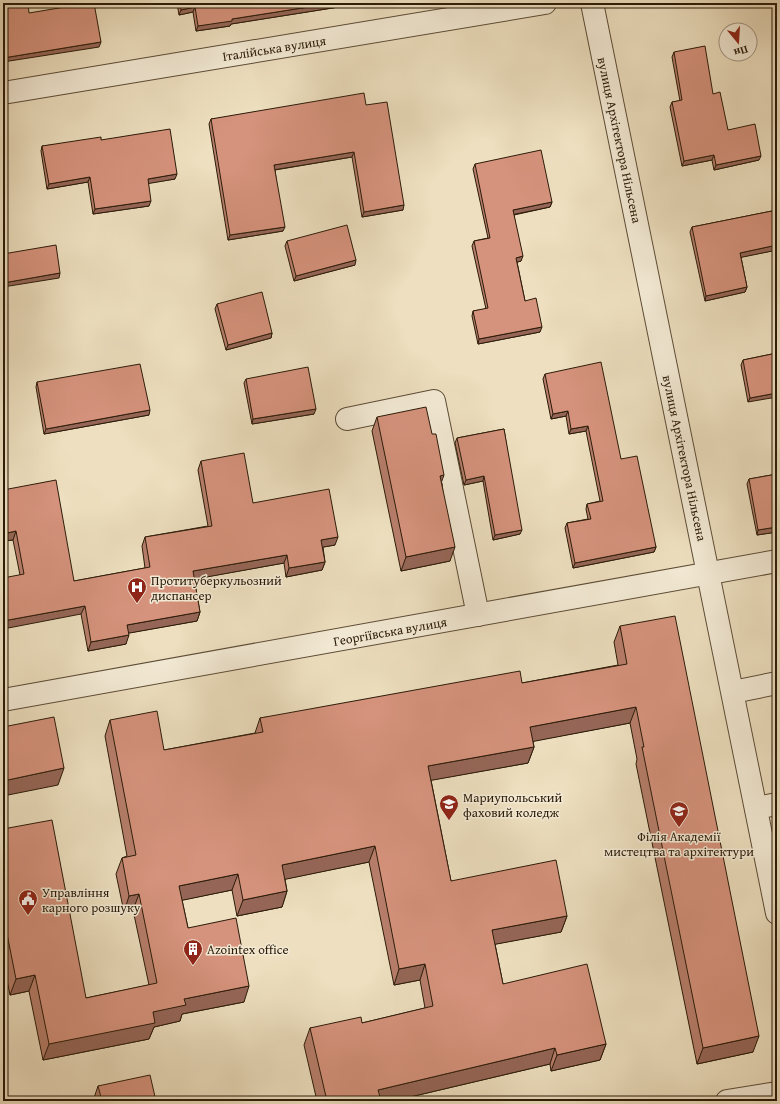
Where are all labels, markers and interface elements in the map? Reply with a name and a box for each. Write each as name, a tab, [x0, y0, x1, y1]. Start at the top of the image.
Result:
north arrow	[718, 22, 758, 62]
street label: Італійська вулиця	[221, 31, 328, 66]
text: Пн	[732, 42, 750, 61]
street label: вулиця Архітектора Нільсена	[593, 55, 647, 226]
street label: вулиця Архітектора Нільсена	[658, 373, 712, 544]
place label: Протитуберкульозний диспансер	[151, 571, 282, 605]
hospital icon: Протитуберкульозний диспансер	[126, 576, 148, 604]
street label: Георгіївська вулиця	[332, 612, 449, 651]
place label: Мариупольський фаховий коледж	[463, 788, 562, 822]
school or university icon: Мариупольський фаховий коледж	[438, 793, 460, 821]
school or university icon: Філія Академії мистецтва та архітектури	[668, 800, 690, 828]
place label: Філія Академії мистецтва та архітектури	[604, 827, 754, 861]
place label: Управління карного розшуку	[42, 883, 141, 917]
public building icon: Управління карного розшуку	[17, 888, 39, 916]
building icon: Azointex office	[182, 938, 204, 966]
place label: Azointex office	[207, 940, 289, 959]

